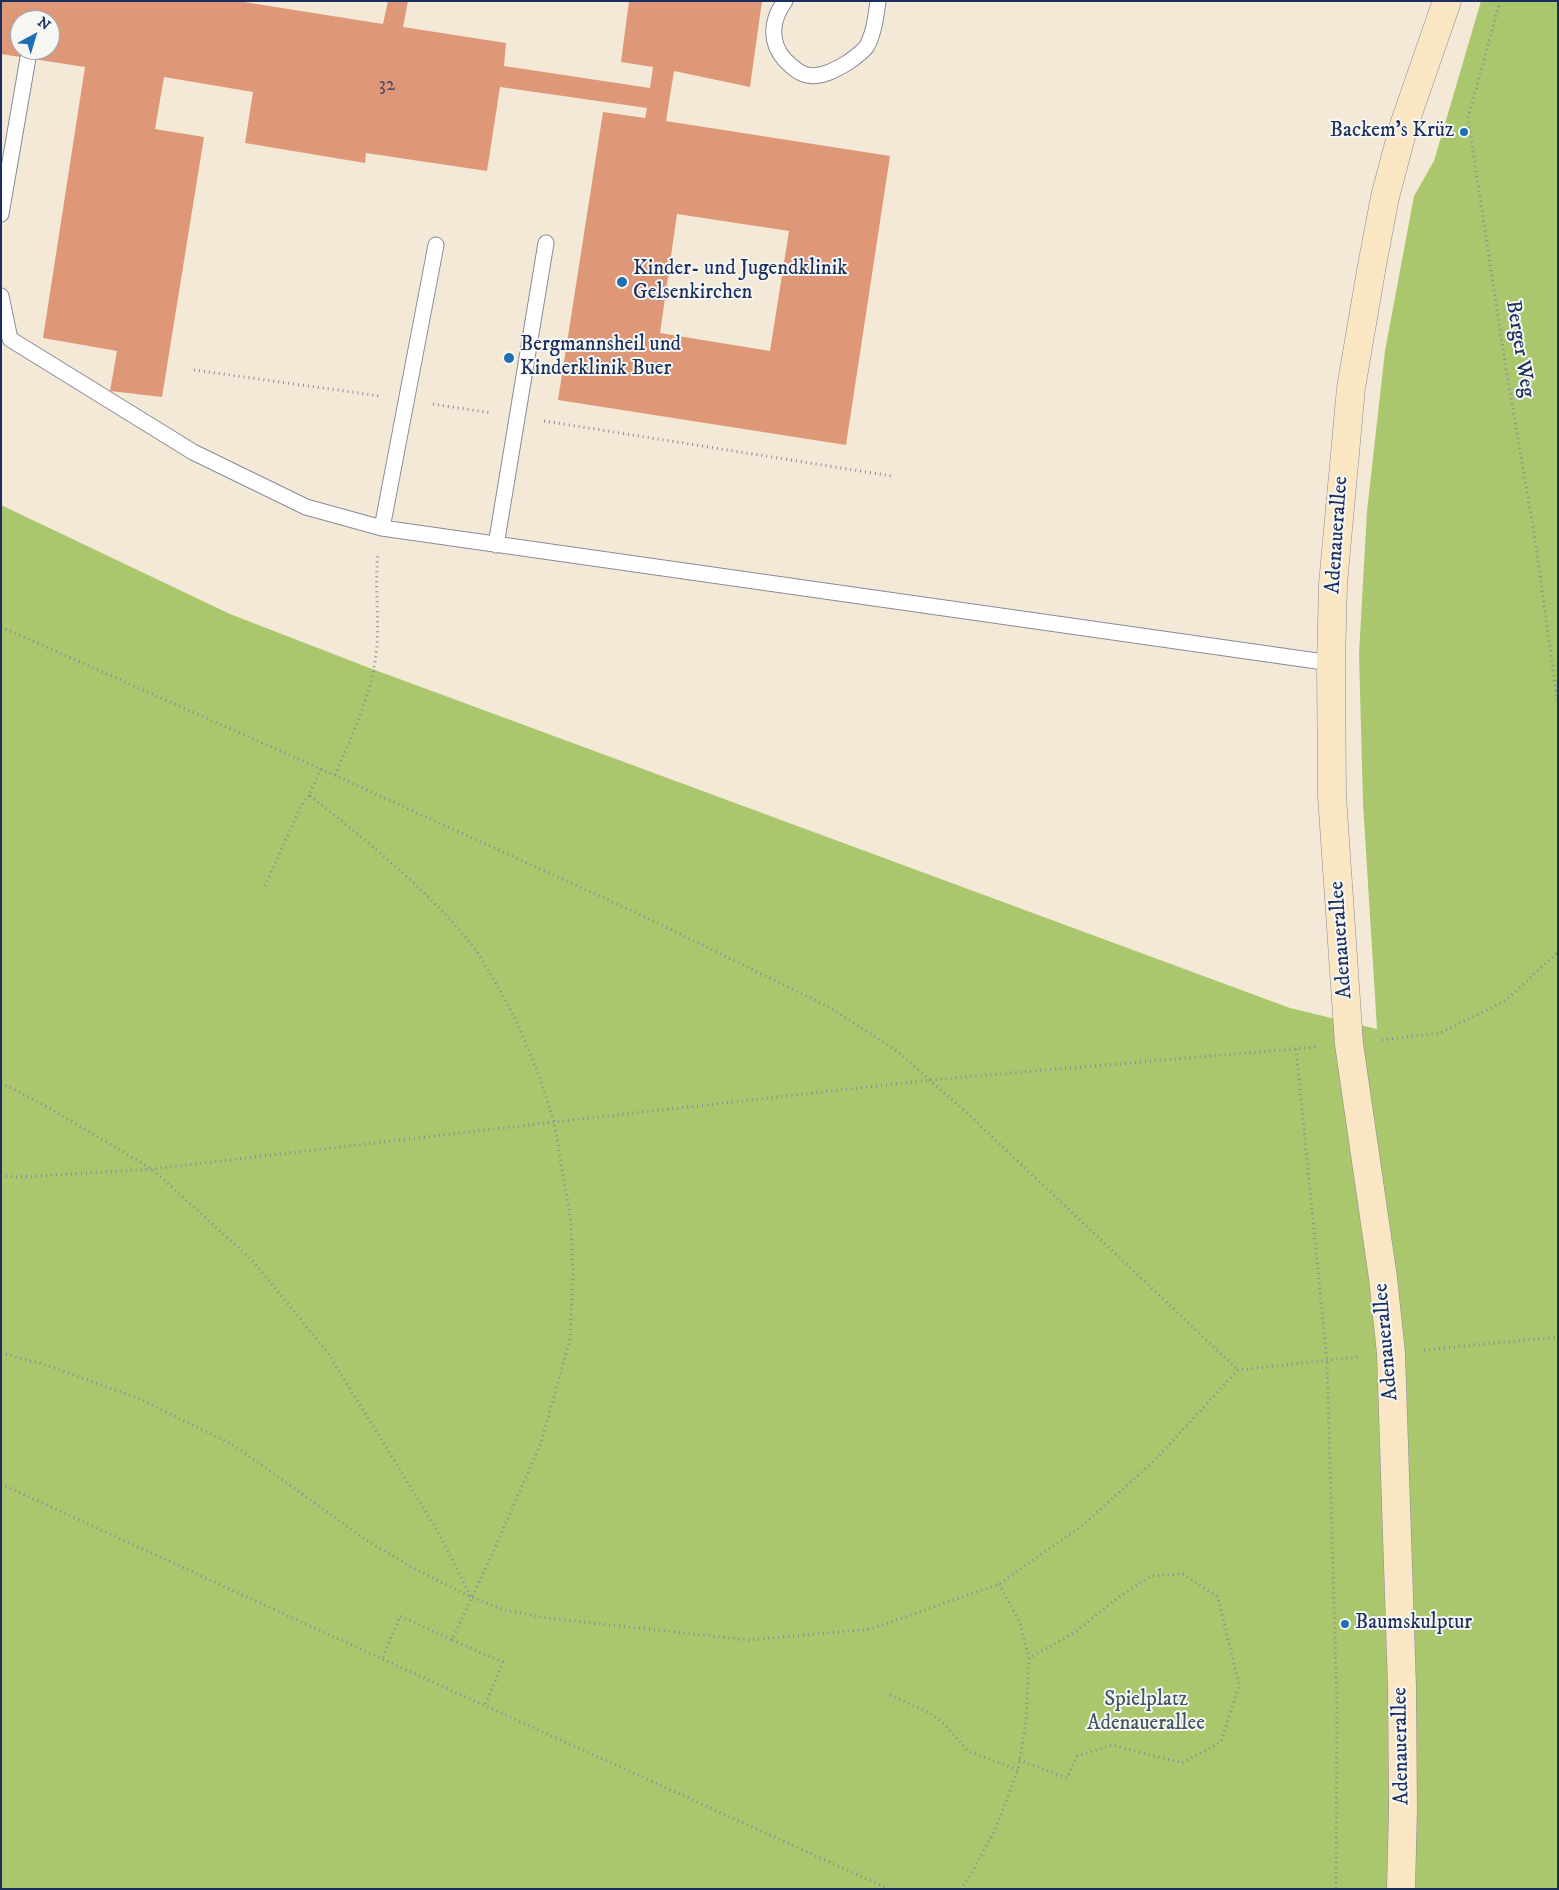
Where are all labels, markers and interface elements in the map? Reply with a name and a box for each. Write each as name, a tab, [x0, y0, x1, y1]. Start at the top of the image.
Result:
north arrow	[10, 10, 60, 60]
text: N	[34, 14, 54, 35]
house number: 32	[379, 75, 395, 97]
place label: Backem's Krüz	[1330, 119, 1454, 145]
marker: Backem's Krüz	[1458, 126, 1470, 138]
place label: Kinder- und Jugendklinik Gelsenkirchen	[633, 257, 847, 307]
marker: Kinder- und Jugendklinik Gelsenkirchen	[615, 275, 629, 289]
street label: Berger Weg	[1499, 299, 1539, 399]
place label: Bergmannsheil und Kinderklinik Buer	[520, 333, 681, 383]
marker: Bergmannsheil und Kinderklinik Buer	[502, 351, 516, 365]
street label: Adenauerallee	[1321, 475, 1355, 595]
street label: Adenauerallee	[1325, 880, 1359, 1000]
street label: Adenauerallee	[1369, 1282, 1405, 1402]
place label: Baumskulptur	[1355, 1611, 1472, 1637]
marker: Baumskulptur	[1339, 1618, 1351, 1630]
street label: Adenauerallee	[1388, 1687, 1416, 1805]
park label: Spielplatz Adenauerallee	[1087, 1688, 1205, 1738]

